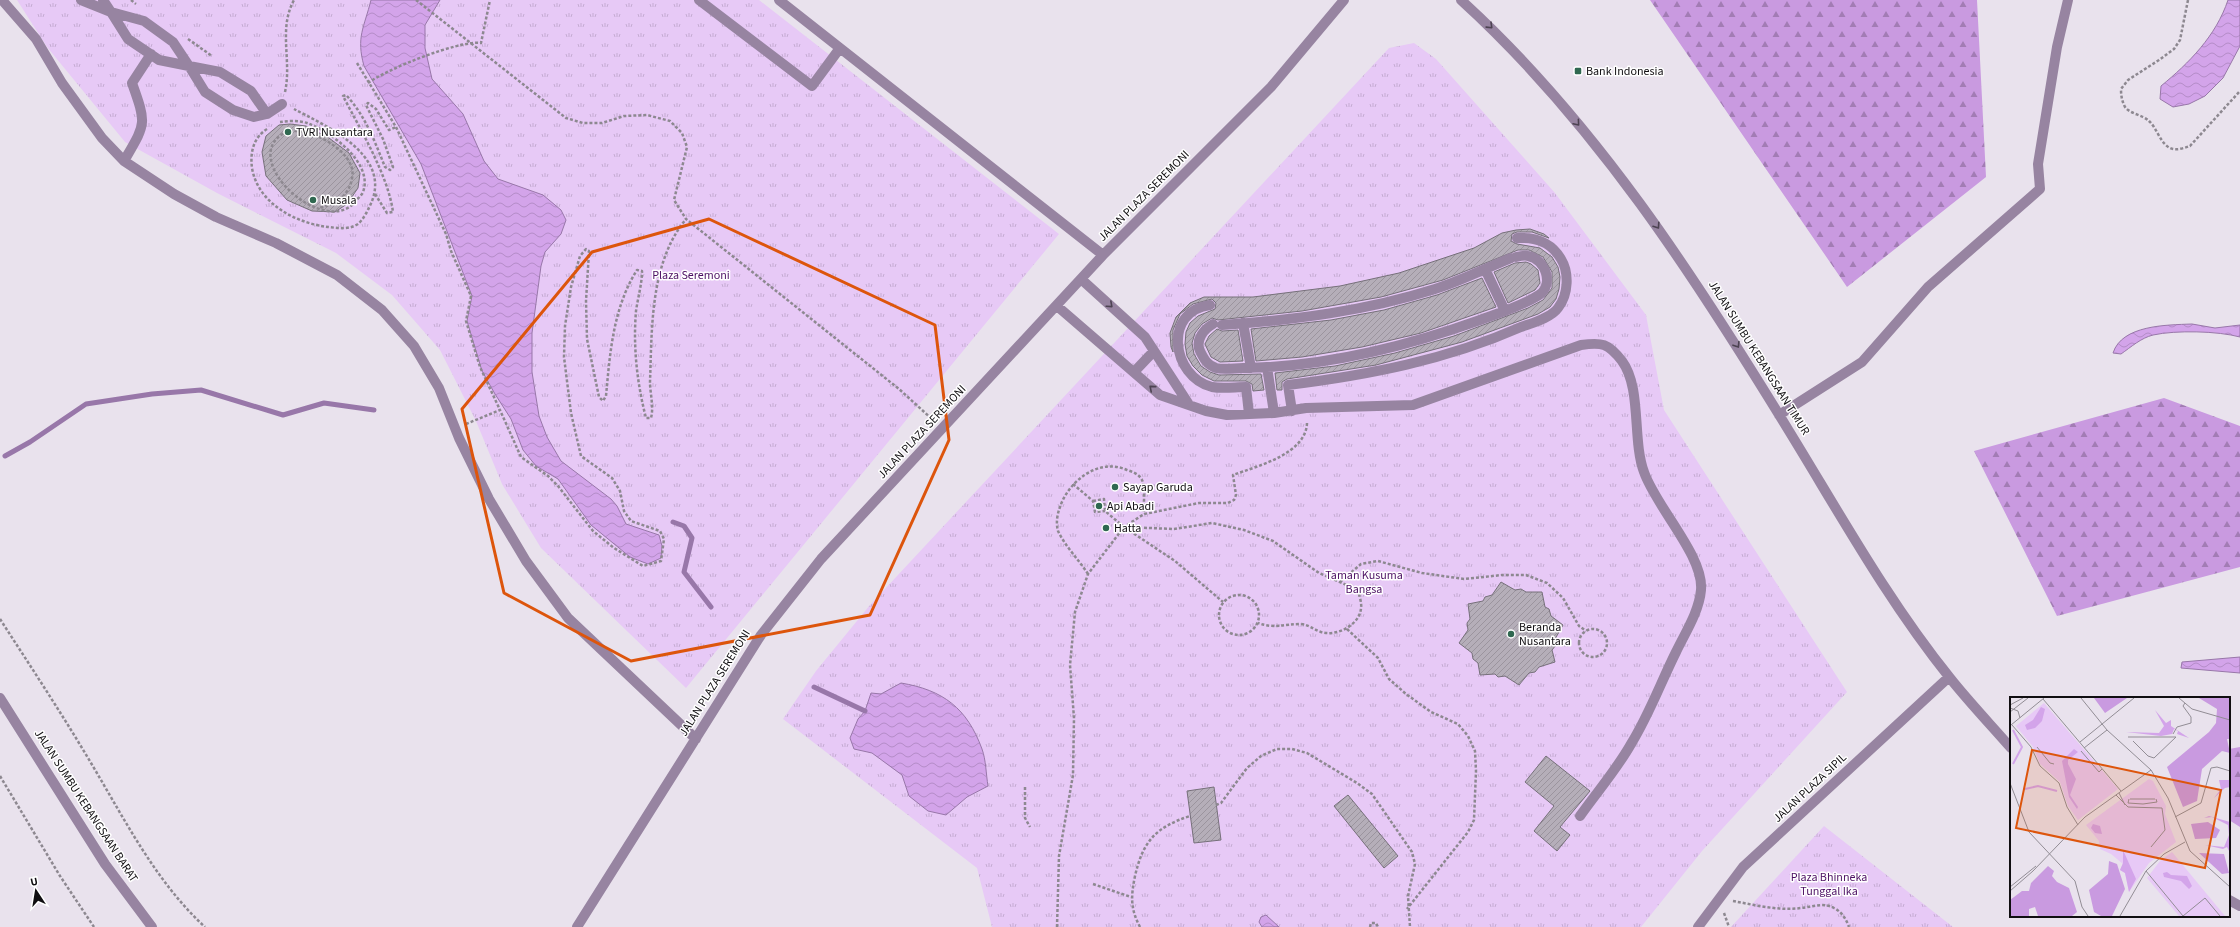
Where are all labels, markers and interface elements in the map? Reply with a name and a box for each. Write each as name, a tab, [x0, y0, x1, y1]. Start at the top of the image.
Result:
one-way arrow	[1485, 22, 1493, 29]
place label: Bank Indonesia	[1586, 63, 1663, 80]
marker: Bank Indonesia	[1573, 66, 1583, 76]
one-way arrow	[1572, 119, 1579, 126]
place label: TVRI Nusantara	[296, 124, 373, 141]
marker: TVRI Nusantara	[283, 127, 293, 137]
street label: JALAN PLAZA SEREMONI	[1095, 147, 1193, 245]
place label: Musala	[321, 192, 356, 209]
marker: Musala	[308, 195, 318, 205]
one-way arrow	[1652, 222, 1660, 229]
park label: Plaza Seremoni	[652, 267, 730, 284]
street label: JALAN SUMBU KEBANGSAAN TIMUR	[1704, 277, 1814, 439]
one-way arrow	[1105, 301, 1113, 308]
one-way arrow	[1732, 341, 1739, 348]
street label: JALAN PLAZA SEREMONI	[874, 381, 970, 483]
one-way arrow	[1150, 386, 1157, 393]
place label: Sayap Garuda	[1123, 479, 1193, 496]
marker: Sayap Garuda	[1110, 482, 1120, 492]
place label: Api Abadi	[1107, 498, 1154, 515]
marker: Api Abadi	[1094, 501, 1104, 511]
place label: Hatta	[1114, 520, 1141, 537]
marker: Hatta	[1101, 523, 1111, 533]
park label: Taman Kusuma Bangsa	[1325, 567, 1403, 598]
place label: Beranda Nusantara	[1519, 619, 1571, 650]
street label: JALAN PLAZA SEREMONI	[675, 626, 755, 740]
marker: Beranda Nusantara	[1506, 629, 1516, 639]
inset map	[2010, 697, 2230, 917]
street label: JALAN SUMBU KEBANGSAAN BARAT	[31, 727, 141, 885]
street label: JALAN PLAZA SIPIL	[1770, 749, 1850, 826]
park label: Plaza Bhinneka Tunggal Ika	[1791, 869, 1867, 900]
north arrow	[16, 871, 56, 911]

